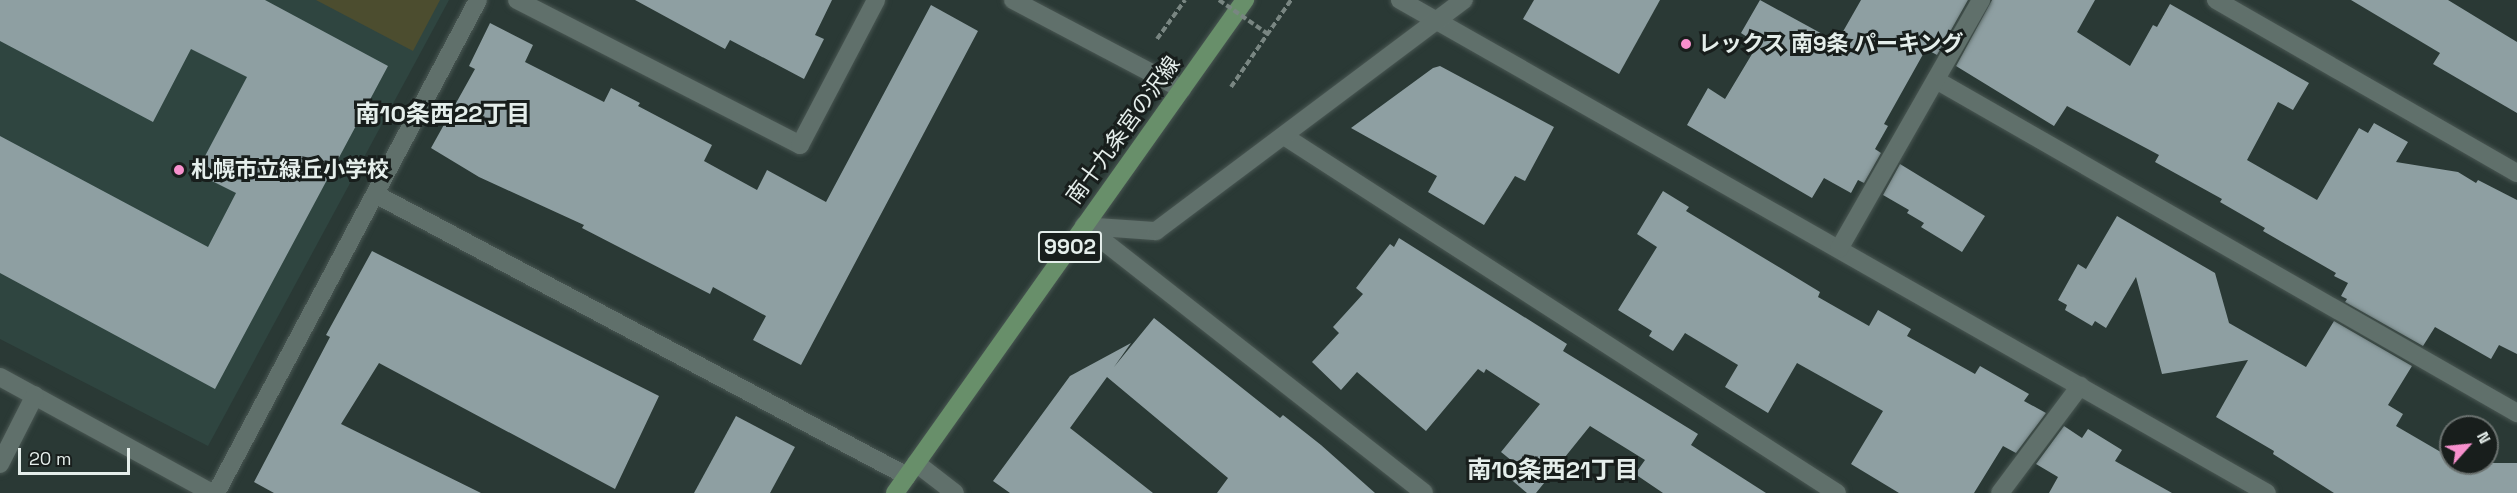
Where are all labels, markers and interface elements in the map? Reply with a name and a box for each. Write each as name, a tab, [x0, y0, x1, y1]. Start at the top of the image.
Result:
place label: レックス 南9条 パーキング	[1698, 31, 1965, 57]
marker: レックス 南9条 パーキング	[1679, 37, 1693, 51]
street label: 南十九条宮の沢線	[1061, 51, 1185, 209]
district label: 南10条西22丁目	[356, 100, 530, 128]
place label: 札幌市立緑丘小学校	[191, 157, 389, 183]
marker: 札幌市立緑丘小学校	[172, 163, 186, 177]
road number: 9902	[1037, 229, 1103, 265]
north arrow	[2439, 415, 2499, 475]
text: N	[2472, 428, 2495, 447]
scale bar	[21, 436, 134, 474]
text: 20 m	[29, 447, 72, 470]
district label: 南10条西21丁目	[1467, 456, 1639, 484]

